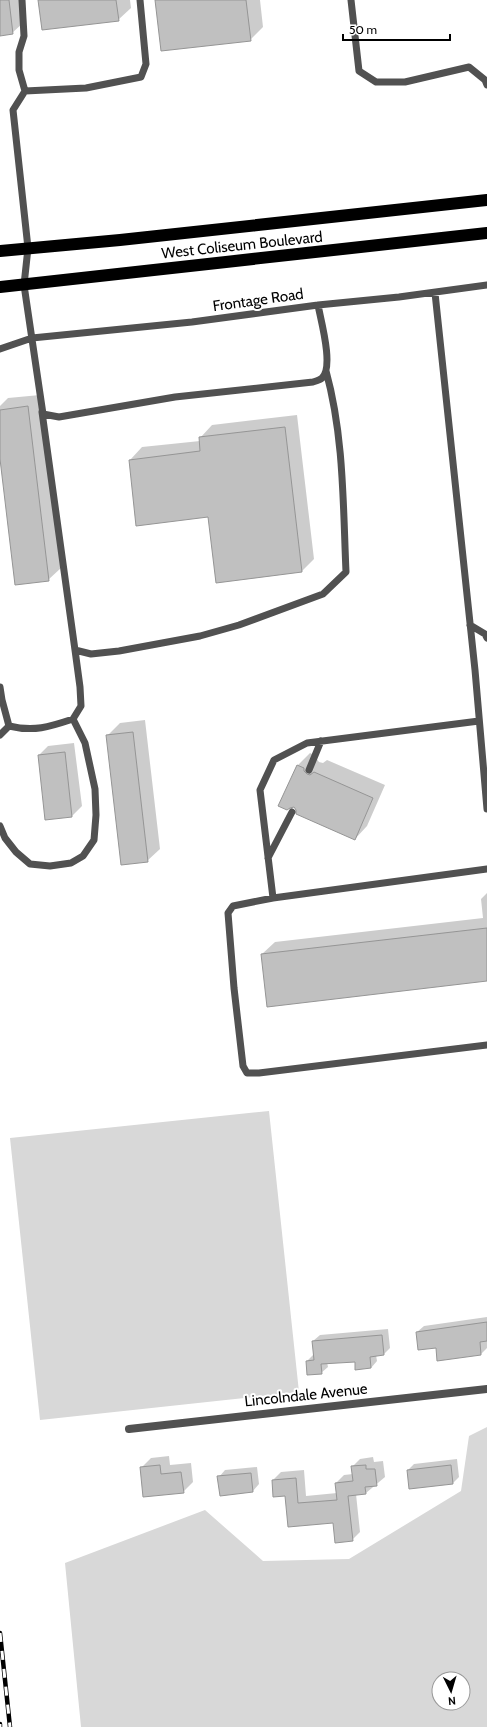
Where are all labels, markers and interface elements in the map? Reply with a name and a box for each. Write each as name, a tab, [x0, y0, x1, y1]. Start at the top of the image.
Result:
scale bar	[343, 16, 450, 42]
text: 50 m	[349, 22, 377, 37]
street label: West Coliseum Boulevard	[161, 228, 323, 262]
street label: Frontage Road	[211, 285, 305, 315]
street label: Lincolndale Avenue	[244, 1380, 369, 1410]
north arrow	[431, 1671, 471, 1711]
text: N	[447, 1694, 456, 1708]

